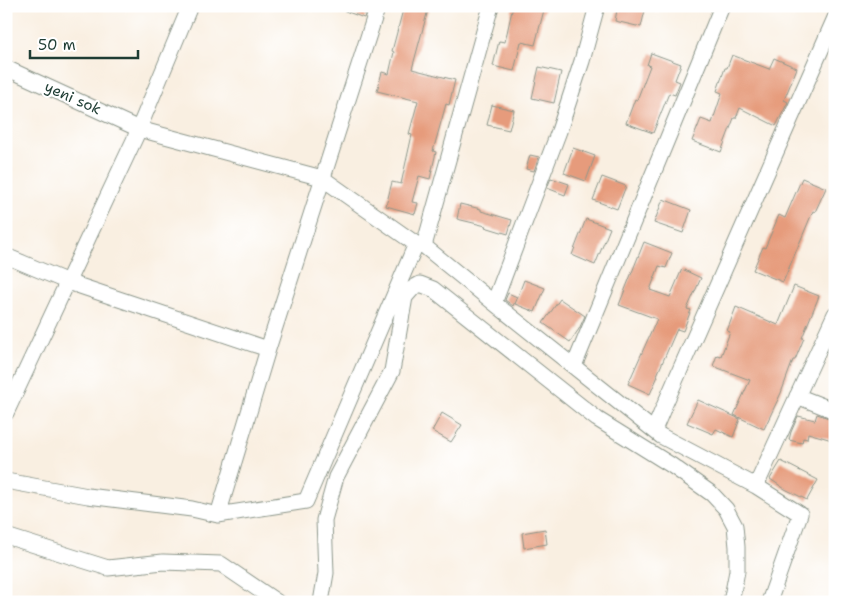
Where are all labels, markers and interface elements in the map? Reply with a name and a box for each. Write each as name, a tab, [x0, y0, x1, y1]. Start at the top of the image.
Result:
scale bar	[30, 28, 138, 60]
text: 50 m	[38, 35, 76, 55]
street label: yeni sok	[42, 77, 104, 119]

